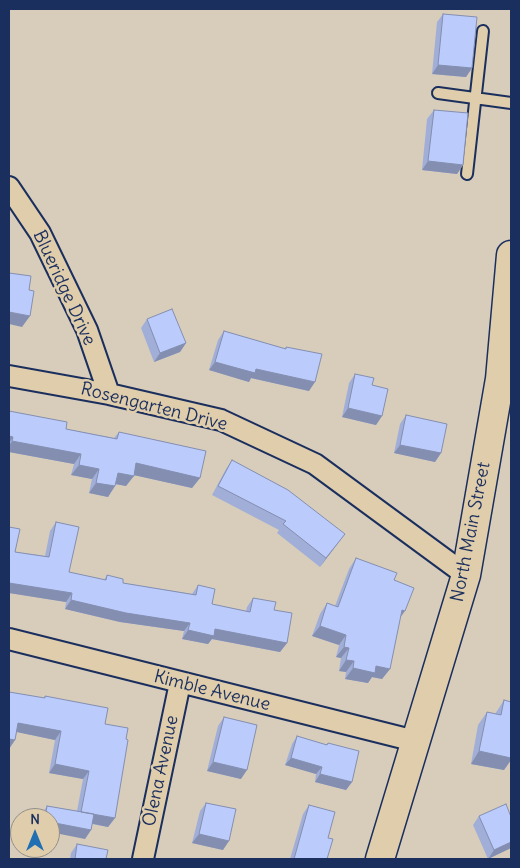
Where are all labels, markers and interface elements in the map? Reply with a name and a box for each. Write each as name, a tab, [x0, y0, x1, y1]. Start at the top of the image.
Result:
street label: Blueridge Drive	[28, 227, 100, 349]
street label: Rosengarten Drive	[78, 378, 230, 436]
street label: North Main Street	[447, 460, 495, 604]
street label: Kimble Avenue	[152, 666, 272, 716]
street label: Olena Avenue	[139, 713, 183, 829]
north arrow	[10, 808, 60, 858]
text: N	[30, 810, 40, 828]

